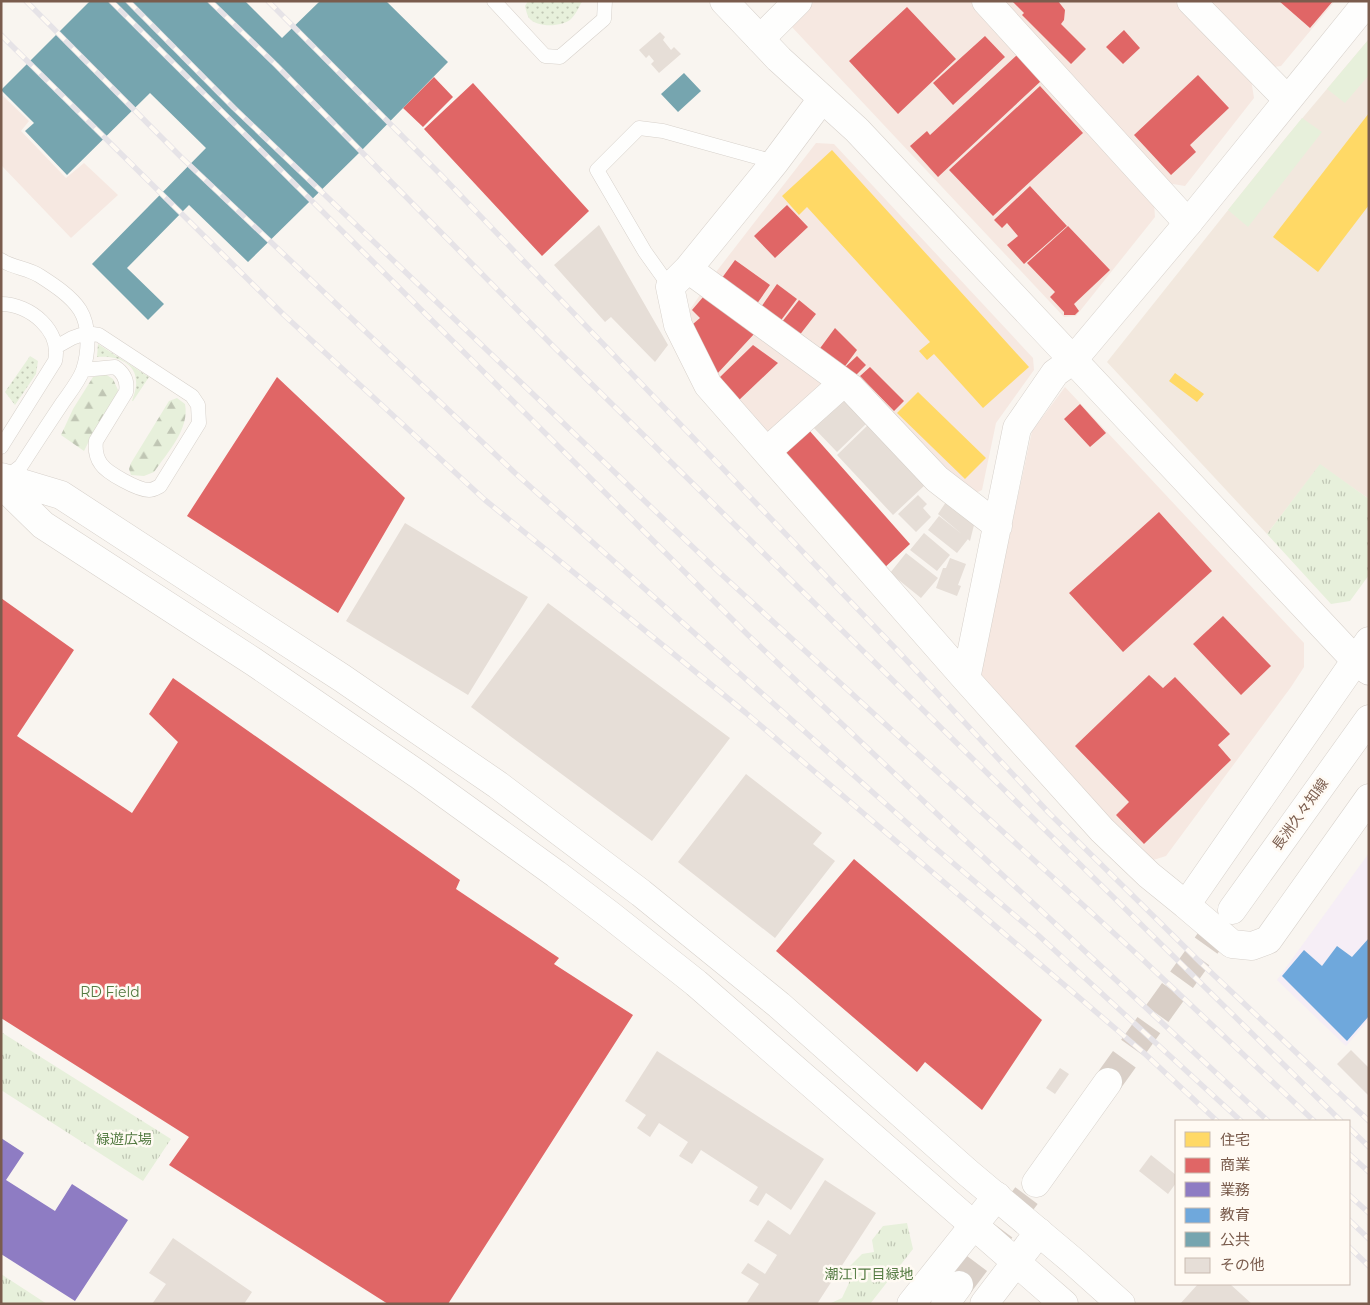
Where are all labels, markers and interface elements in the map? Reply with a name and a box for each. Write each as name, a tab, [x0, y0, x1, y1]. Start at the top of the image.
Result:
street label: 長洲久々知線	[1268, 775, 1332, 853]
park label: RD Field	[80, 983, 140, 1001]
legend	[1175, 1120, 1350, 1285]
park label: 緑遊広場	[96, 1130, 152, 1148]
text: 住宅	[1220, 1130, 1250, 1149]
text: 商業	[1220, 1155, 1250, 1174]
text: 業務	[1220, 1180, 1250, 1199]
text: 教育	[1220, 1205, 1250, 1224]
text: 公共	[1220, 1230, 1250, 1249]
text: その他	[1220, 1255, 1265, 1274]
park label: 潮江1丁目緑地	[824, 1265, 914, 1283]

